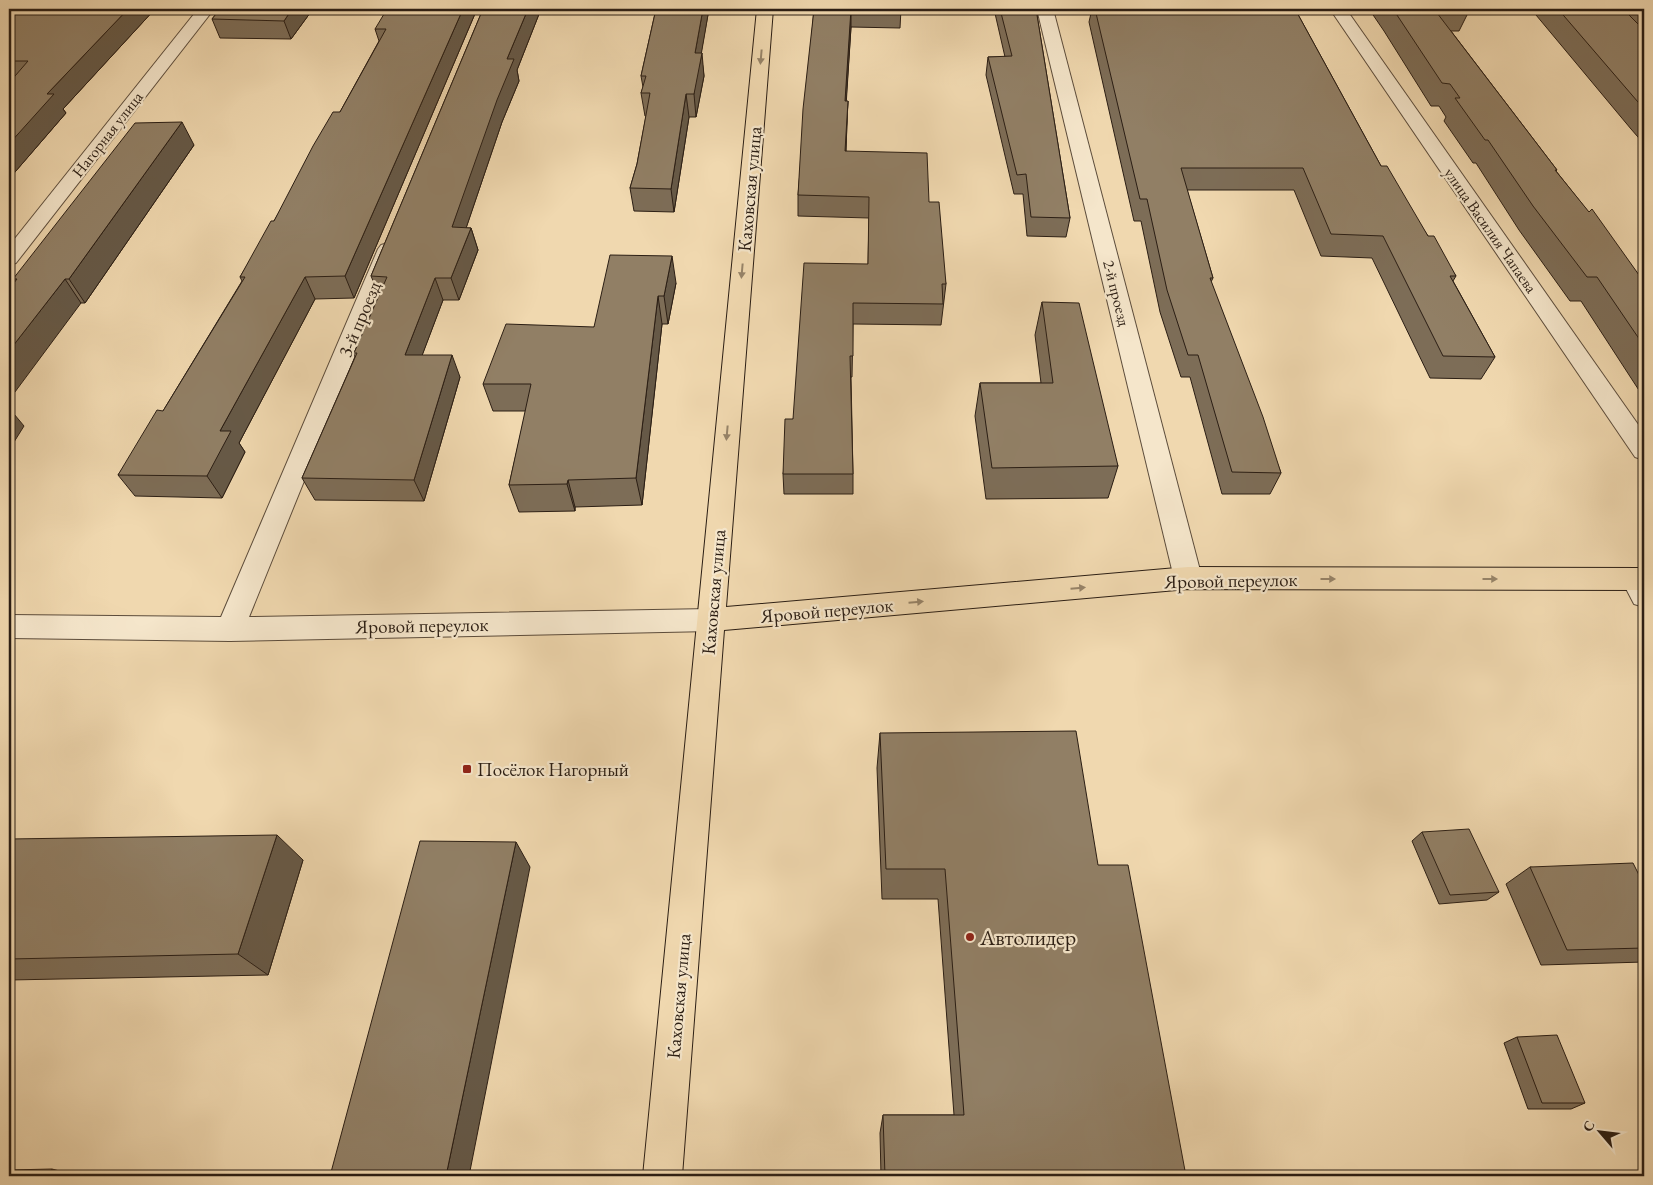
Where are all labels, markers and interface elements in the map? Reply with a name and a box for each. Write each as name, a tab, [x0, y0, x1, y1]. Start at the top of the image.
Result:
one-way arrow	[757, 50, 765, 66]
street label: Нагорная улица	[67, 87, 148, 182]
street label: Каховская улица	[732, 125, 767, 253]
street label: улица Василия Чапаева	[1439, 163, 1542, 298]
street label: 2-й проезд	[1098, 258, 1135, 329]
one-way arrow	[738, 264, 746, 280]
street label: 3-й проезд	[332, 277, 387, 361]
one-way arrow	[723, 426, 731, 442]
street label: Каховская улица	[696, 528, 731, 656]
street label: Яровой переулок	[1163, 567, 1298, 594]
one-way arrow	[1320, 575, 1336, 583]
one-way arrow	[1482, 575, 1498, 583]
one-way arrow	[1070, 583, 1086, 591]
street label: Яровой переулок	[759, 592, 894, 629]
one-way arrow	[909, 598, 925, 606]
street label: Яровой переулок	[354, 612, 489, 639]
place label: Посёлок Нагорный	[477, 757, 629, 782]
marker: Посёлок Нагорный	[461, 763, 473, 775]
place label: Автолидер	[979, 923, 1076, 952]
marker: Автолидер	[964, 931, 976, 943]
street label: Каховская улица	[661, 932, 696, 1060]
north arrow	[1576, 1108, 1626, 1158]
text: С	[1578, 1117, 1599, 1135]

